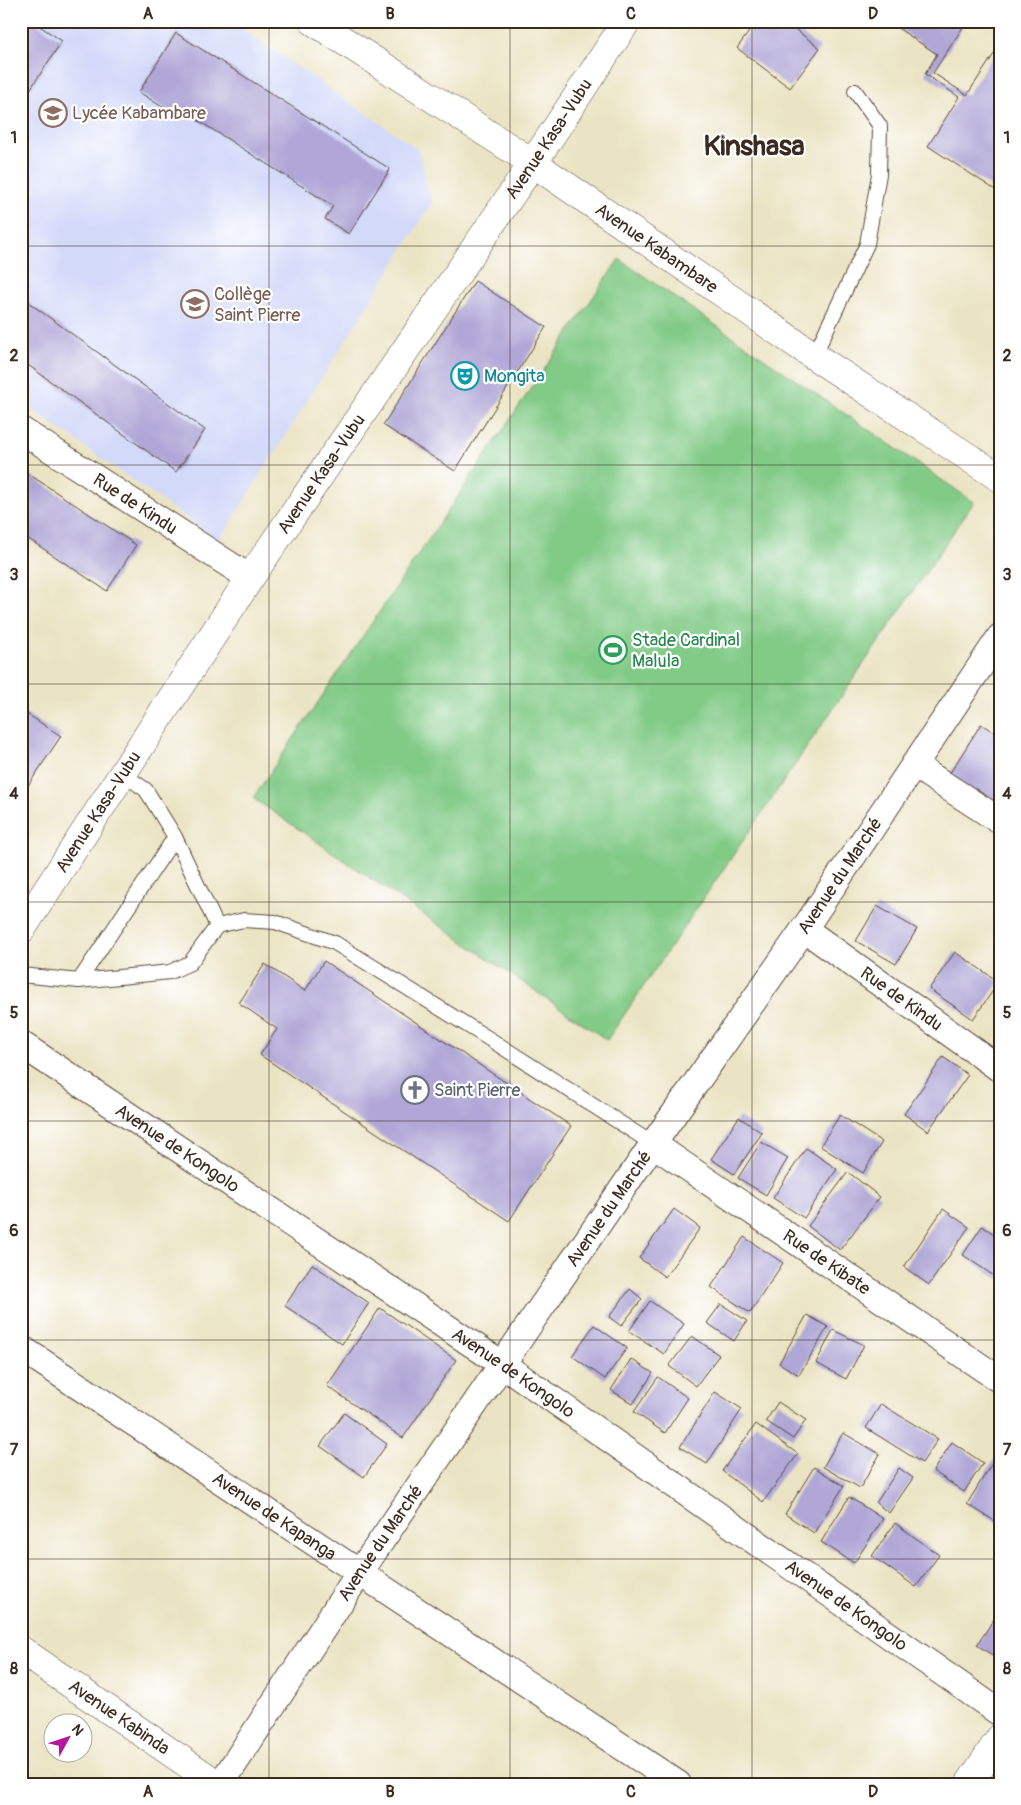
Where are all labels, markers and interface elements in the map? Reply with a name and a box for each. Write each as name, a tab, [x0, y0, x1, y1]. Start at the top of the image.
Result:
text: A	[143, 4, 154, 24]
text: B	[385, 4, 395, 24]
text: C	[626, 4, 636, 24]
text: D	[868, 4, 878, 24]
street label: Avenue Kasa-Vubu	[501, 74, 598, 204]
school or university icon: Lycée Kabambare	[38, 98, 68, 128]
place label: Lycée Kabambare	[72, 102, 206, 125]
text: 1	[11, 128, 17, 148]
text: 1	[1004, 128, 1010, 148]
district label: Kinshasa	[703, 129, 805, 164]
street label: Avenue Kabambare	[591, 198, 722, 299]
place label: Collège Saint Pierre	[214, 283, 301, 327]
school or university icon: Collège Saint Pierre	[180, 289, 210, 319]
text: 2	[10, 346, 19, 366]
text: 2	[1003, 346, 1012, 366]
theatre icon: Mongita	[450, 361, 480, 391]
place label: Mongita	[484, 365, 545, 388]
street label: Avenue Kasa-Vubu	[272, 410, 370, 539]
street label: Rue de Kindu	[88, 469, 182, 540]
text: 3	[10, 565, 19, 585]
text: 3	[1003, 565, 1012, 585]
place label: Stade Cardinal Malula	[632, 629, 740, 673]
sports icon: Stade Cardinal Malula	[598, 635, 628, 665]
street label: Avenue Kasa-Vubu	[50, 747, 146, 877]
text: 4	[9, 784, 19, 804]
text: 4	[1002, 784, 1012, 804]
street label: Avenue du Marché	[793, 813, 888, 939]
street label: Rue de Kindu	[856, 962, 947, 1036]
text: 5	[10, 1003, 19, 1023]
text: 5	[1003, 1003, 1012, 1023]
church icon: Saint Pierre	[400, 1075, 430, 1105]
place label: Saint Pierre	[434, 1079, 521, 1102]
street label: Avenue de Kongolo	[111, 1099, 244, 1198]
street label: Avenue du Marché	[561, 1146, 657, 1271]
text: 6	[9, 1221, 19, 1241]
text: 6	[1002, 1221, 1012, 1241]
street label: Rue de Kibate	[778, 1225, 875, 1300]
street label: Avenue de Kongolo	[447, 1323, 579, 1424]
text: 7	[10, 1440, 19, 1460]
text: 7	[1003, 1440, 1012, 1460]
street label: Avenue de Kapanga	[208, 1467, 340, 1566]
street label: Avenue du Marché	[333, 1480, 428, 1606]
street label: Avenue de Kongolo	[780, 1555, 912, 1657]
text: 8	[10, 1659, 18, 1679]
text: 8	[1003, 1659, 1011, 1679]
street label: Avenue Kabinda	[64, 1675, 174, 1760]
north arrow	[42, 1712, 92, 1762]
text: N	[68, 1721, 87, 1739]
text: A	[143, 1782, 154, 1802]
text: B	[385, 1782, 395, 1802]
text: C	[626, 1782, 636, 1802]
text: D	[868, 1782, 878, 1802]

